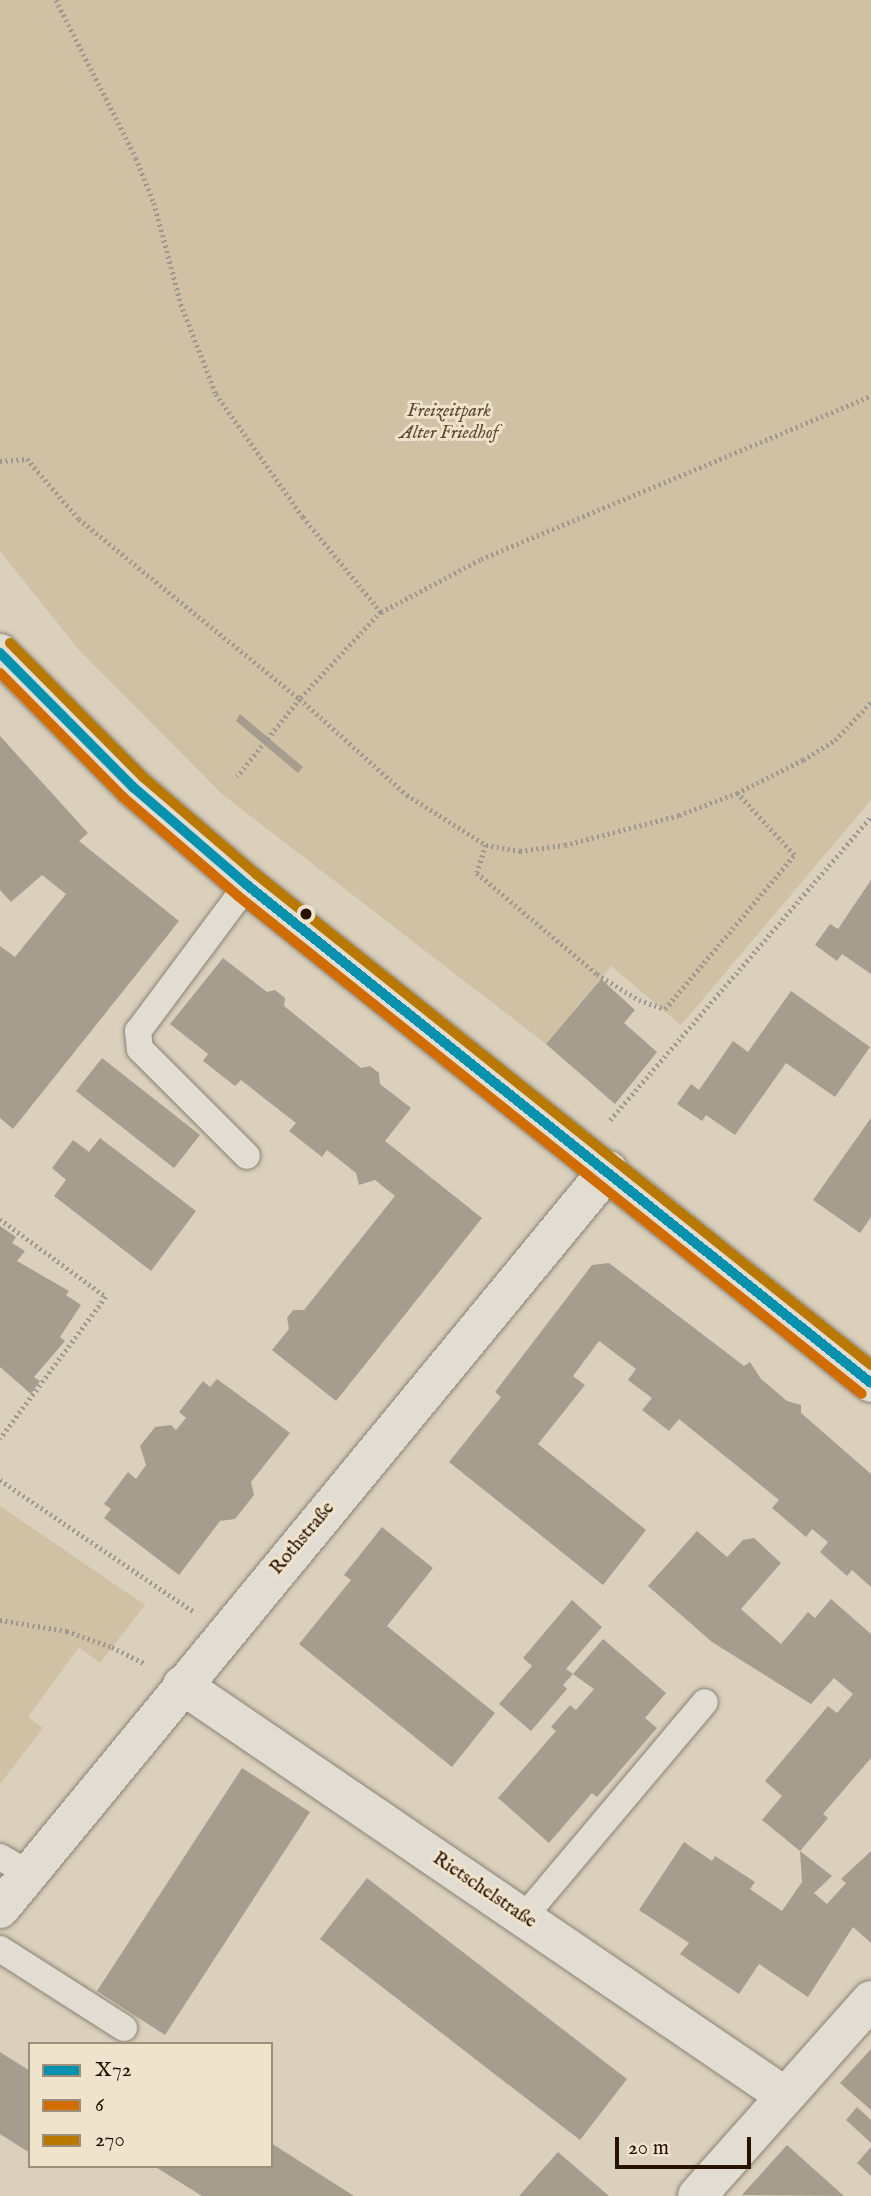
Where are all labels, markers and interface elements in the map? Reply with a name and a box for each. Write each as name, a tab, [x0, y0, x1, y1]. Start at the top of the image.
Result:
park label: Freizeitpark Alter Friedhof	[400, 401, 498, 445]
unlabelled marker	[299, 907, 313, 921]
street label: Rothstraße	[266, 1498, 340, 1580]
street label: Rietschelstraße	[428, 1848, 540, 1934]
legend	[28, 2042, 273, 2168]
text: X72	[95, 2057, 132, 2084]
text: 6	[95, 2092, 104, 2119]
scale bar	[619, 2122, 756, 2166]
text: 270	[95, 2127, 125, 2154]
text: 20 m	[628, 2135, 669, 2162]

